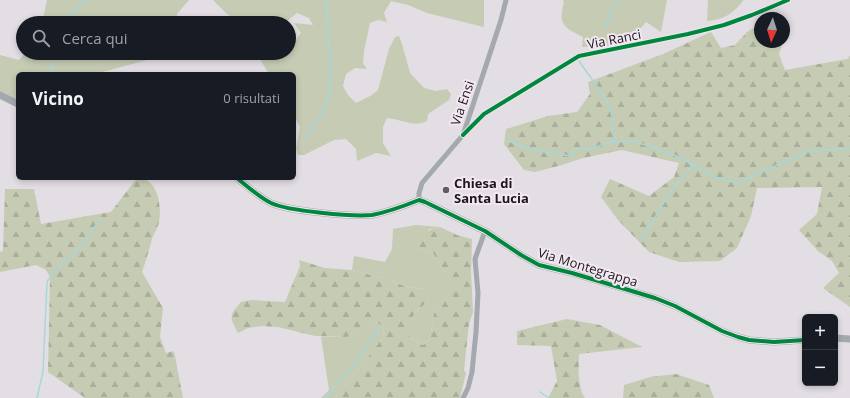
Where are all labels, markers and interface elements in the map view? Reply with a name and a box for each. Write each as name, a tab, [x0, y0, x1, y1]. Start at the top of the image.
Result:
north arrow	[754, 12, 790, 48]
search box	[16, 16, 296, 60]
street label: Via Ranci	[586, 25, 642, 53]
icon: search	[30, 27, 52, 49]
text: Cerca qui	[62, 28, 128, 48]
street label: Via Ensi	[446, 78, 478, 128]
text: Vicino	[32, 87, 84, 110]
text: 0 risultati	[223, 89, 280, 107]
place label: Chiesa di Santa Lucia	[454, 174, 529, 207]
marker: Chiesa di Santa Lucia	[441, 185, 451, 195]
street label: Via Montegrappa	[536, 243, 640, 291]
map controls	[802, 314, 838, 386]
button: +	[802, 314, 838, 350]
button: −	[802, 350, 838, 386]

